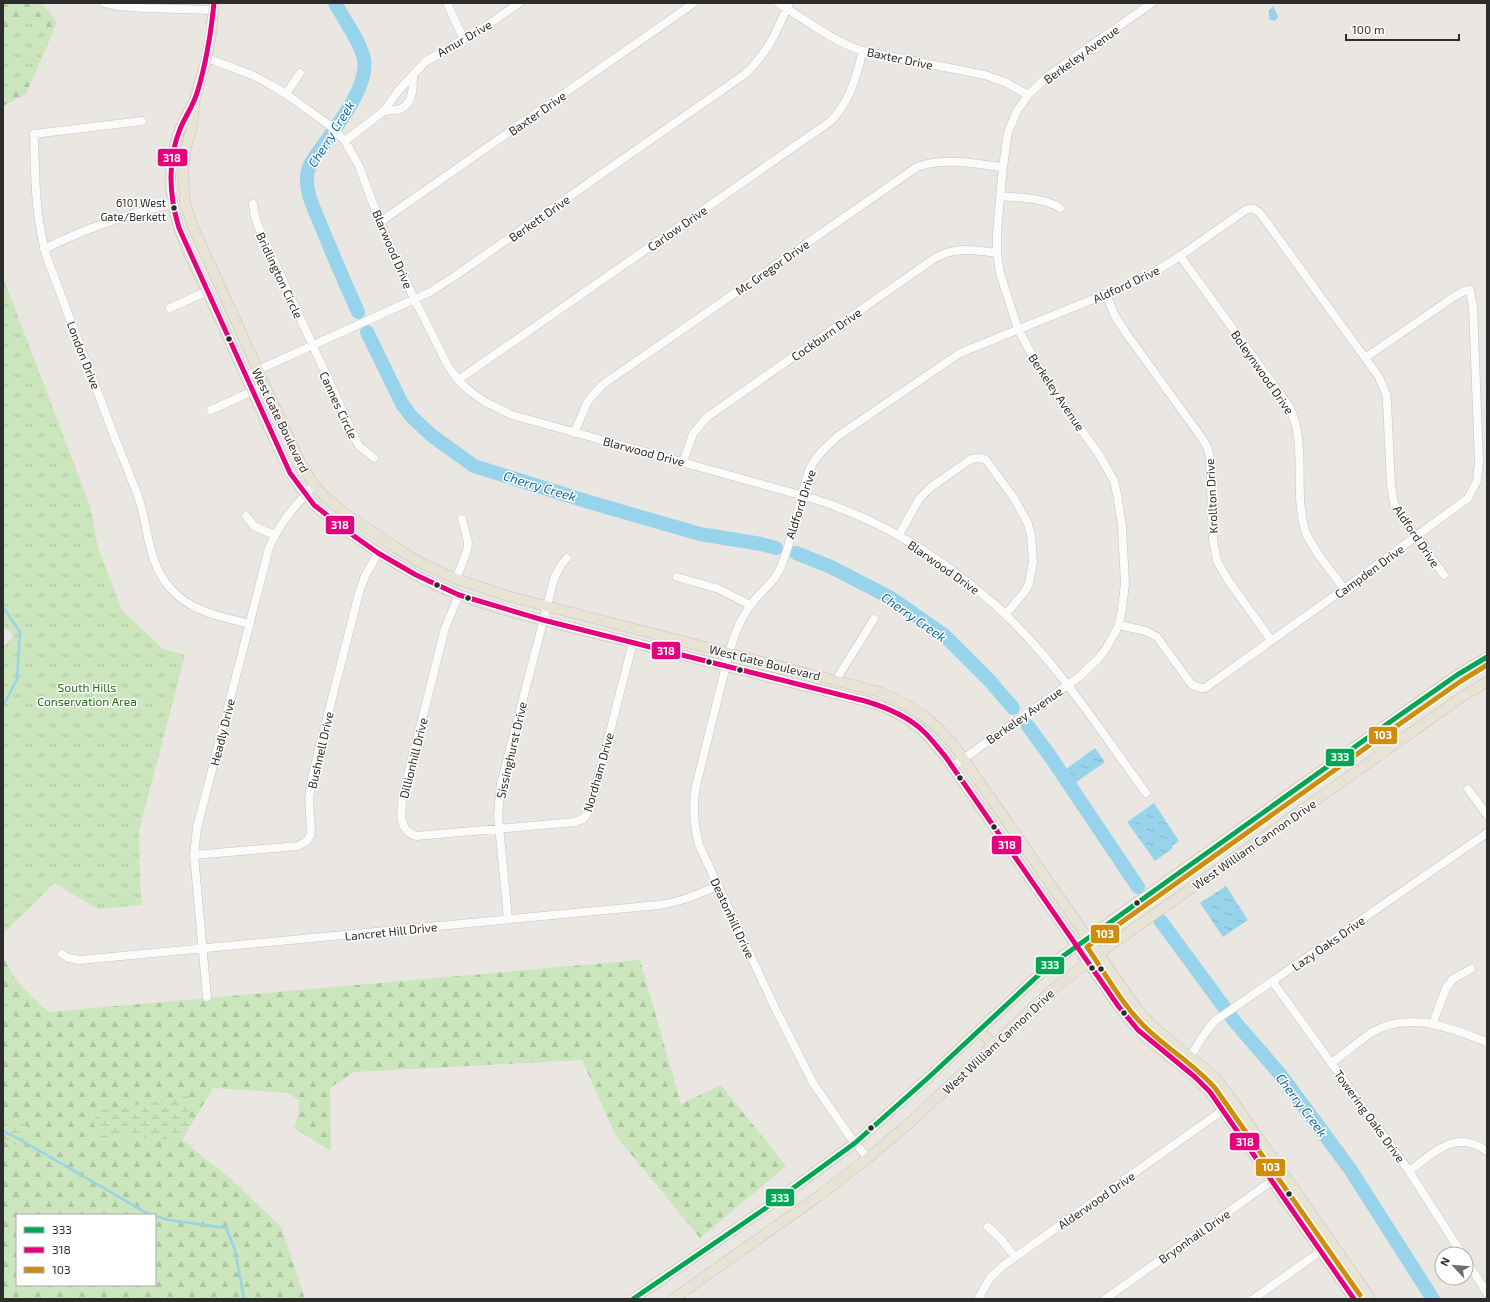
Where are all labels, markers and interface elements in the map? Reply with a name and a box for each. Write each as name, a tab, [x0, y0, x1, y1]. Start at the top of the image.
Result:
scale bar	[1346, 16, 1459, 42]
street label: Amur Drive	[434, 17, 494, 59]
street label: Berkeley Avenue	[1041, 22, 1121, 86]
text: 100 m	[1352, 22, 1384, 36]
street label: Baxter Drive	[866, 44, 934, 72]
street label: Baxter Drive	[505, 88, 569, 138]
water label: Cherry Creek	[304, 98, 358, 170]
line badge: 318	[157, 148, 188, 167]
text: 318	[163, 151, 181, 164]
street label: Berkett Drive	[506, 192, 572, 244]
place label: 6101 West Gate/Berkett	[100, 196, 166, 223]
street label: Carlow Drive	[645, 202, 709, 254]
marker: 6101 West Gate/Berkett	[169, 203, 179, 213]
street label: Blarwood Drive	[370, 208, 416, 290]
street label: Bridlington Circle	[254, 230, 306, 320]
street label: Mc Gregor Drive	[732, 236, 812, 298]
street label: Aldford Drive	[1090, 262, 1162, 306]
street label: Cockburn Drive	[788, 305, 864, 363]
street label: London Drive	[65, 319, 103, 391]
street label: Boleynwood Drive	[1229, 327, 1297, 417]
unlabelled marker	[224, 334, 234, 344]
street label: Berkeley Avenue	[1026, 351, 1088, 433]
street label: West Gate Boulevard	[250, 366, 312, 474]
street label: Cannes Circle	[317, 369, 361, 441]
street label: Blarwood Drive	[602, 433, 686, 469]
street label: Krollton Drive	[1202, 458, 1220, 534]
water label: Cherry Creek	[502, 467, 579, 505]
street label: Aldford Drive	[782, 468, 818, 540]
street label: Aldford Drive	[1391, 502, 1443, 570]
line badge: 318	[325, 515, 355, 535]
text: 318	[331, 518, 349, 531]
street label: Blarwood Drive	[906, 537, 982, 597]
street label: Campden Drive	[1332, 541, 1406, 601]
unlabelled marker	[432, 580, 442, 590]
water label: Cherry Creek	[879, 589, 950, 645]
unlabelled marker	[463, 593, 473, 603]
line badge: 318	[651, 641, 681, 660]
street label: West Gate Boulevard	[708, 641, 822, 683]
text: 318	[657, 644, 675, 657]
unlabelled marker	[704, 657, 714, 667]
unlabelled marker	[735, 665, 745, 675]
park label: South Hills Conservation Area	[37, 680, 137, 708]
street label: Berkeley Avenue	[983, 684, 1065, 746]
street label: Headly Drive	[207, 697, 237, 767]
street label: Sissinghurst Drive	[493, 700, 529, 800]
street label: Bushnell Drive	[304, 710, 336, 790]
street label: Dillionhill Drive	[396, 716, 430, 800]
line badge: 103	[1368, 726, 1398, 745]
text: 103	[1374, 728, 1392, 741]
street label: Nordham Drive	[580, 731, 616, 813]
line badge: 333	[1325, 748, 1355, 767]
text: 333	[1331, 750, 1349, 763]
unlabelled marker	[955, 773, 965, 783]
street label: West William Cannon Drive	[1190, 796, 1318, 892]
unlabelled marker	[989, 822, 999, 832]
line badge: 318	[991, 835, 1022, 855]
text: 318	[998, 838, 1016, 851]
street label: Deatonhill Drive	[708, 875, 758, 961]
unlabelled marker	[1132, 898, 1142, 908]
street label: Lazy Oaks Drive	[1289, 913, 1367, 973]
street label: Lancret Hill Drive	[344, 919, 438, 943]
line badge: 103	[1090, 924, 1120, 944]
text: 103	[1096, 927, 1114, 940]
line badge: 333	[1035, 956, 1065, 975]
text: 333	[1041, 958, 1059, 971]
unlabelled marker	[1087, 963, 1097, 973]
unlabelled marker	[1096, 964, 1106, 974]
street label: West William Cannon Drive	[939, 986, 1057, 1096]
unlabelled marker	[1119, 1008, 1129, 1018]
street label: Towering Oaks Drive	[1332, 1067, 1408, 1165]
water label: Cherry Creek	[1273, 1070, 1331, 1140]
unlabelled marker	[866, 1123, 876, 1133]
line badge: 318	[1229, 1132, 1260, 1151]
text: 318	[1236, 1135, 1254, 1148]
line badge: 103	[1255, 1158, 1286, 1177]
text: 103	[1262, 1160, 1280, 1173]
street label: Alderwood Drive	[1055, 1168, 1137, 1232]
line badge: 333	[765, 1188, 795, 1207]
unlabelled marker	[1284, 1189, 1294, 1199]
text: 333	[771, 1191, 789, 1204]
street label: Bryonhall Drive	[1156, 1206, 1232, 1266]
legend	[16, 1214, 156, 1286]
text: 333	[52, 1222, 72, 1236]
text: 318	[52, 1242, 71, 1256]
north arrow	[1434, 1246, 1474, 1286]
text: N	[1437, 1255, 1452, 1268]
text: 103	[52, 1262, 71, 1276]

